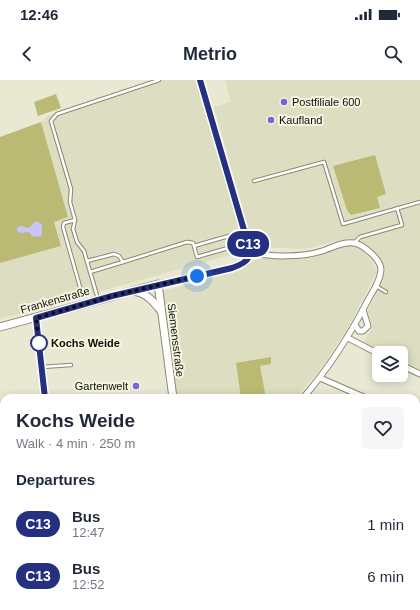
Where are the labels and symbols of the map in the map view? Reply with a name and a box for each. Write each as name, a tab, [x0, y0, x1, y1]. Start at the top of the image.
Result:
place label: Postfiliale 600	[292, 96, 361, 108]
marker: Postfiliale 600	[279, 97, 289, 107]
place label: Kaufland	[279, 114, 322, 126]
marker: Kaufland	[266, 115, 276, 125]
line badge: C13	[225, 231, 271, 257]
your location	[187, 266, 207, 286]
street label: Frankenstraße	[19, 284, 91, 316]
street label: Siemensstraße	[166, 303, 186, 377]
marker: Kochs Weide	[30, 334, 48, 352]
place label: Kochs Weide	[51, 337, 120, 349]
place label: Gartenwelt	[75, 380, 128, 392]
marker: Gartenwelt	[131, 381, 141, 391]

